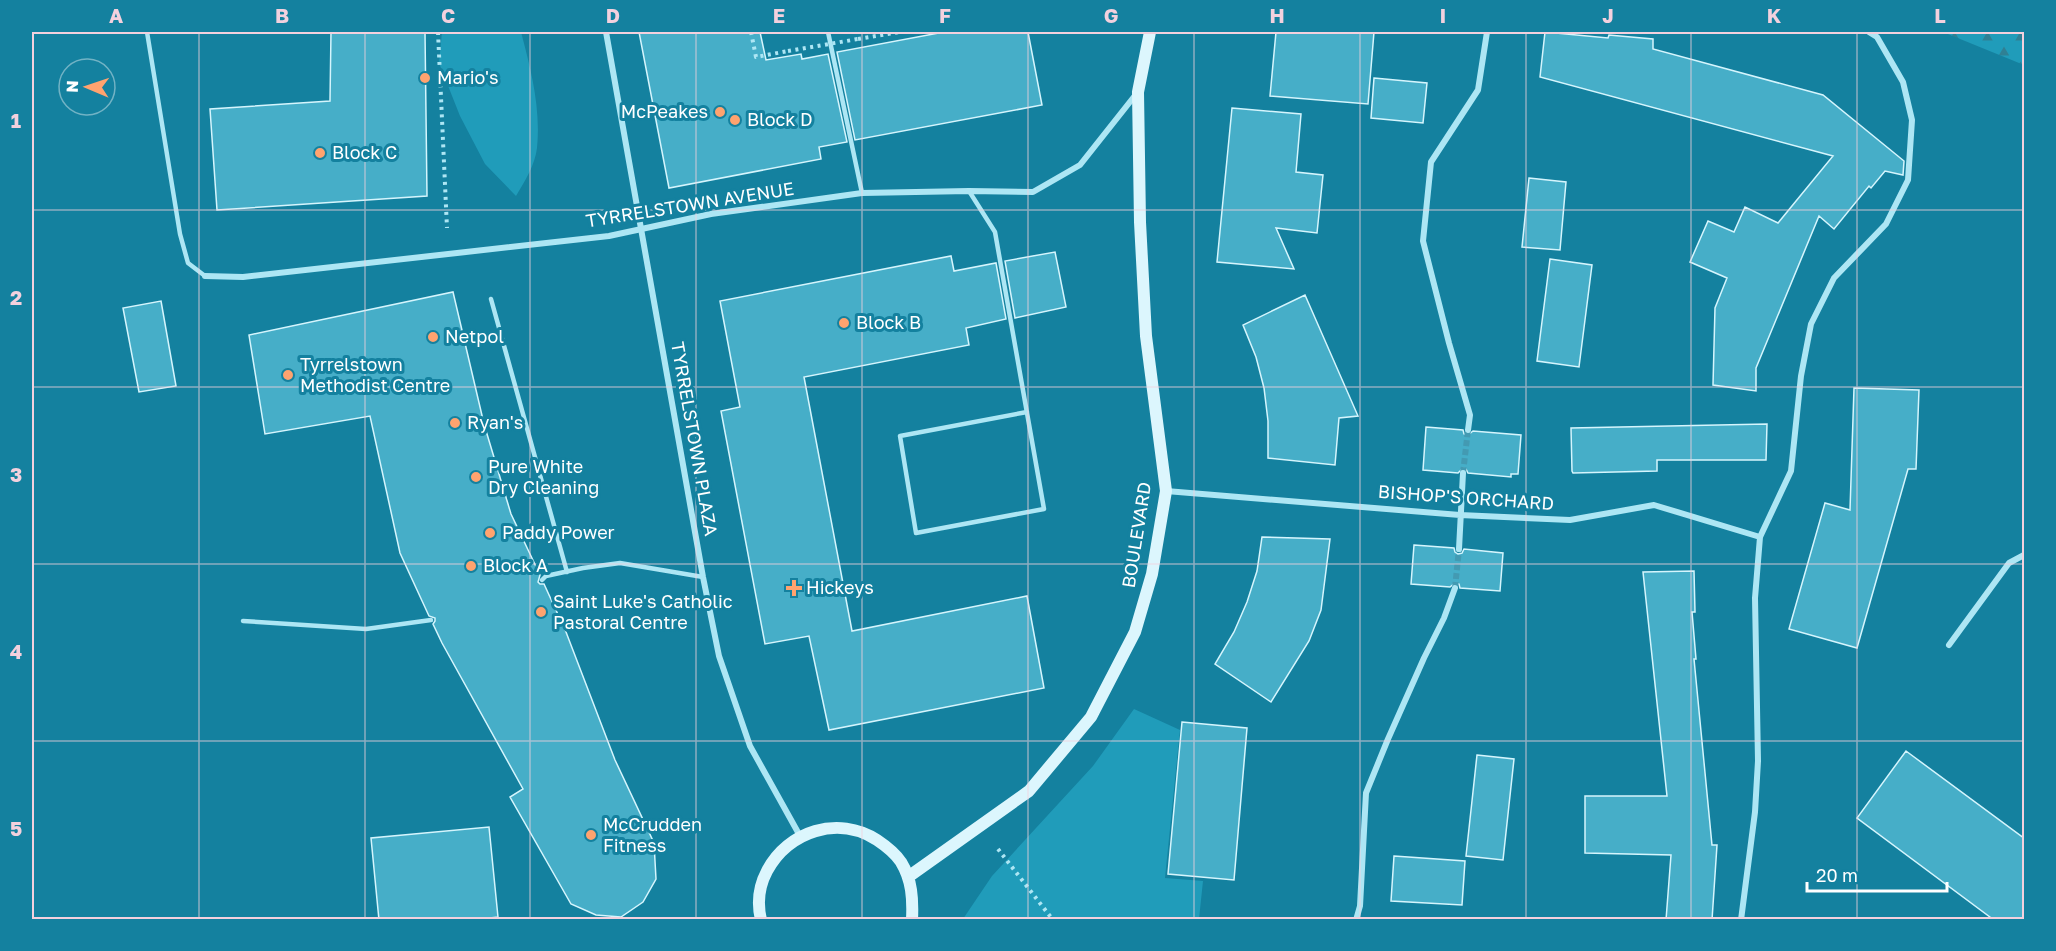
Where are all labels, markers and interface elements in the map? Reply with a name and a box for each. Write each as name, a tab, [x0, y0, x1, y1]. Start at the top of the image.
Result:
text: A	[109, 3, 123, 27]
text: B	[275, 3, 289, 27]
text: C	[441, 3, 455, 27]
text: D	[606, 3, 620, 27]
text: E	[773, 3, 785, 27]
text: F	[939, 3, 951, 27]
text: G	[1104, 3, 1118, 27]
text: H	[1269, 3, 1285, 27]
text: I	[1440, 3, 1446, 27]
text: J	[1602, 3, 1614, 27]
text: K	[1767, 3, 1782, 27]
text: L	[1934, 3, 1946, 27]
north arrow	[57, 57, 117, 117]
place label: Mario's	[437, 66, 499, 88]
marker: Mario's	[418, 71, 432, 85]
text: N	[62, 80, 82, 93]
place label: McPeakes	[621, 100, 708, 122]
marker: McPeakes	[713, 105, 727, 119]
text: 1	[11, 108, 21, 132]
place label: Block D	[747, 108, 813, 130]
marker: Block D	[728, 113, 742, 127]
place label: Block C	[332, 141, 397, 163]
marker: Block C	[313, 146, 327, 160]
street label: TYRRELSTOWN AVENUE	[584, 177, 796, 231]
text: 2	[10, 285, 22, 309]
place label: Block B	[856, 311, 921, 333]
marker: Block B	[837, 316, 851, 330]
place label: Netpol	[445, 325, 504, 347]
marker: Netpol	[426, 330, 440, 344]
street label: TYRRELSTOWN PLAZA	[667, 340, 723, 538]
place label: Tyrrelstown Methodist Centre	[300, 353, 450, 396]
marker: Tyrrelstown Methodist Centre	[281, 368, 295, 382]
place label: Ryan's	[467, 411, 523, 433]
marker: Ryan's	[448, 416, 462, 430]
place label: Pure White Dry Cleaning	[488, 455, 599, 498]
text: 3	[10, 462, 22, 486]
marker: Pure White Dry Cleaning	[469, 470, 483, 484]
street label: BOULEVARD	[1117, 480, 1155, 590]
street label: BISHOP'S ORCHARD	[1377, 480, 1555, 514]
place label: Paddy Power	[502, 521, 615, 543]
marker: Paddy Power	[483, 526, 497, 540]
place label: Block A	[483, 554, 548, 576]
marker: Block A	[464, 559, 478, 573]
place label: Hickeys	[806, 576, 874, 598]
marker: Hickeys	[787, 581, 801, 595]
place label: Saint Luke's Catholic Pastoral Centre	[553, 590, 733, 633]
marker: Saint Luke's Catholic Pastoral Centre	[534, 605, 548, 619]
text: 4	[10, 639, 22, 663]
place label: McCrudden Fitness	[603, 813, 702, 856]
text: 5	[10, 816, 22, 840]
marker: McCrudden Fitness	[584, 828, 598, 842]
scale bar	[1807, 855, 1946, 893]
text: 20 m	[1816, 864, 1858, 886]

